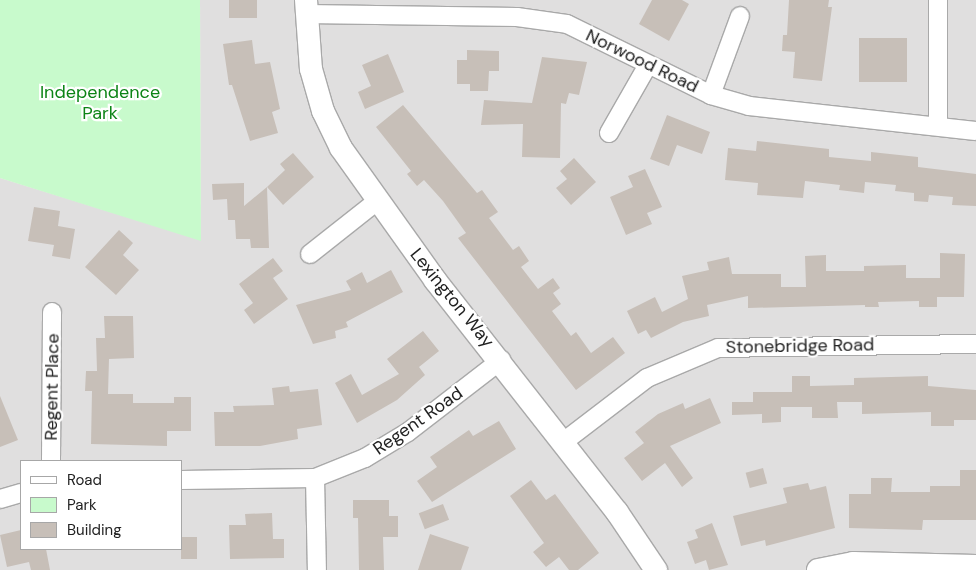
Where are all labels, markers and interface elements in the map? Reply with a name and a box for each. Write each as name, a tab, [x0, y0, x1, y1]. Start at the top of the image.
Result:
street label: Norwood Road	[582, 24, 702, 98]
park label: Independence Park	[40, 82, 160, 125]
street label: Lexington Way	[405, 244, 499, 352]
street label: Regent Place	[40, 333, 64, 441]
street label: Stonebridge Road	[726, 334, 874, 358]
street label: Regent Road	[369, 382, 467, 460]
legend	[20, 460, 182, 550]
text: Road	[67, 470, 102, 490]
text: Park	[67, 495, 97, 515]
text: Building	[67, 520, 122, 540]

